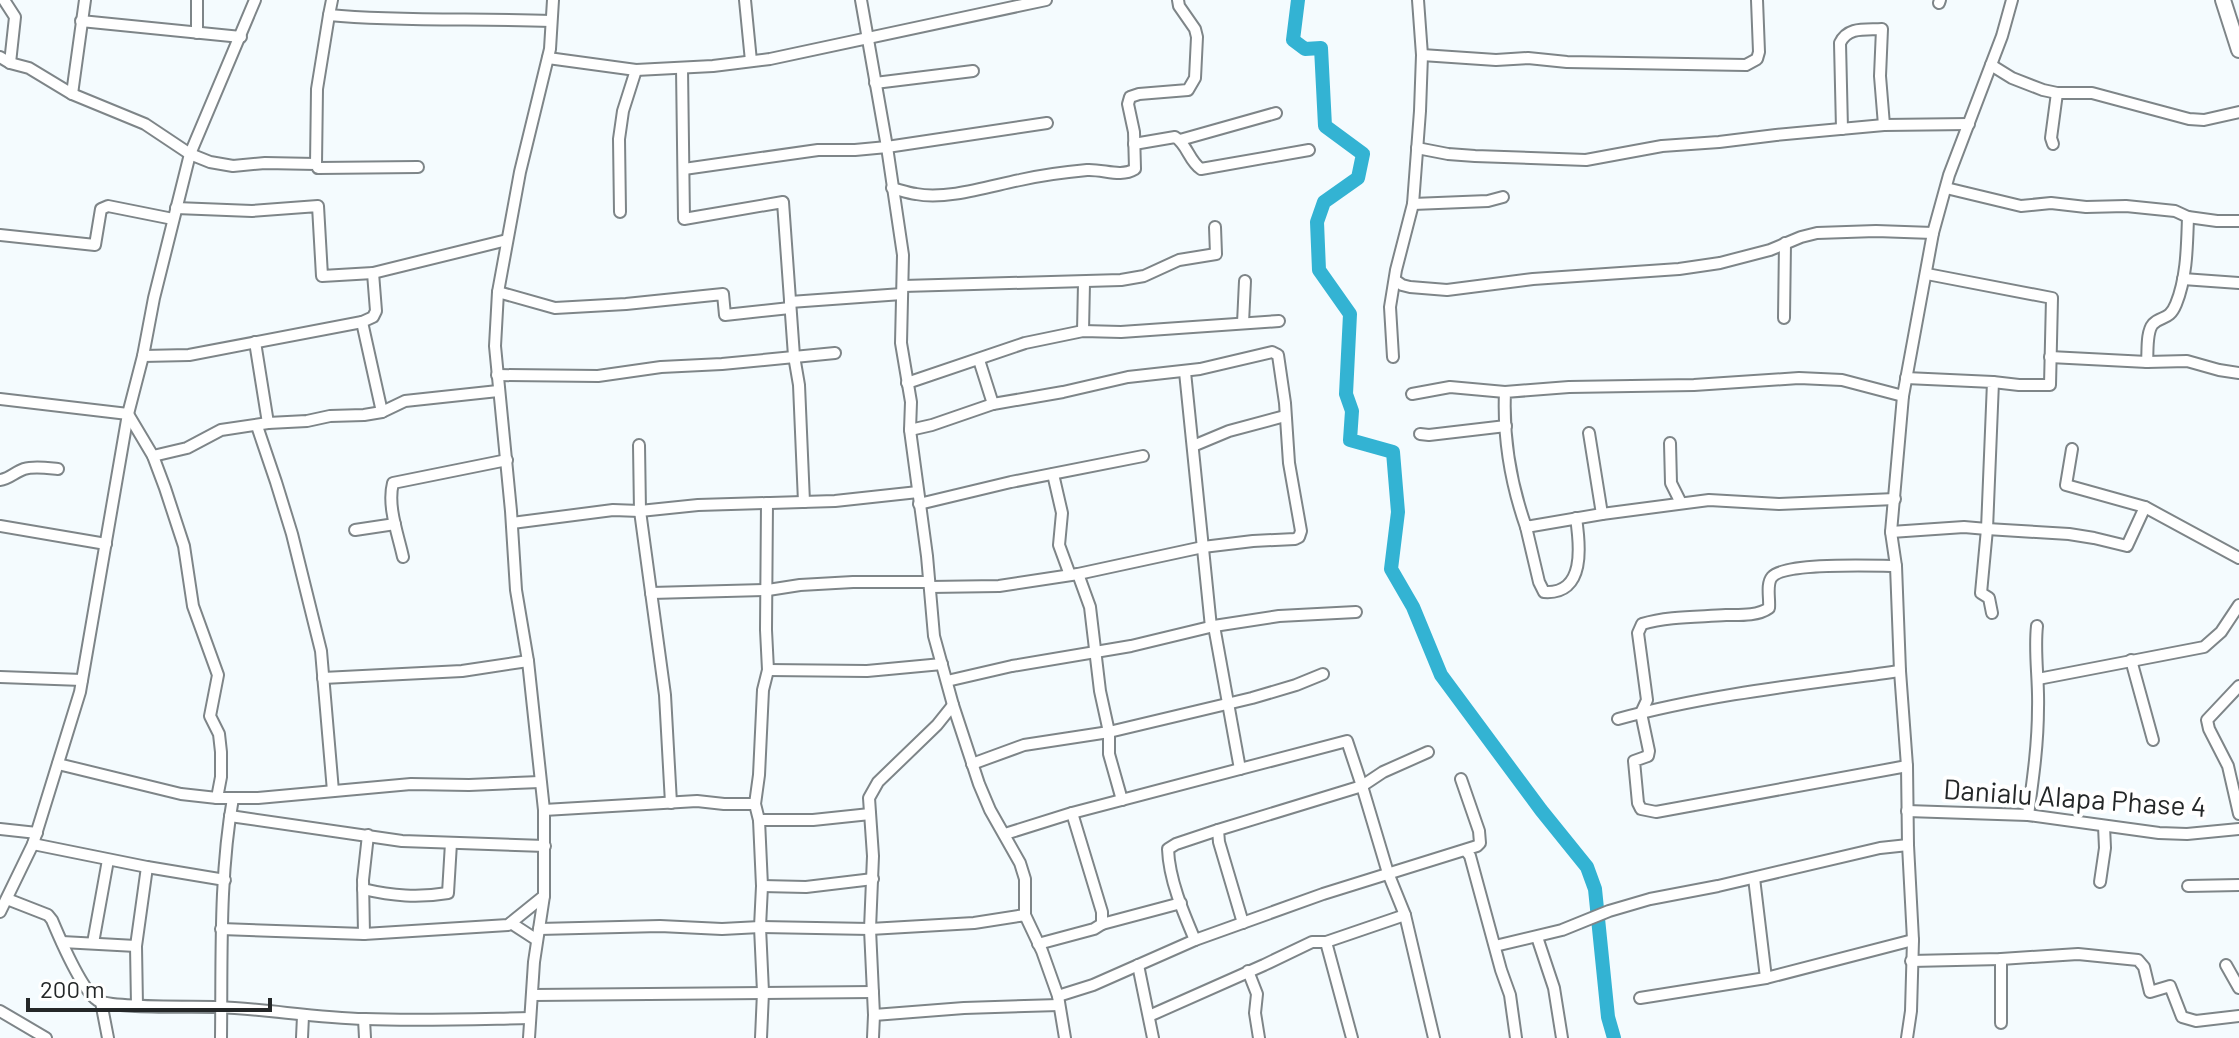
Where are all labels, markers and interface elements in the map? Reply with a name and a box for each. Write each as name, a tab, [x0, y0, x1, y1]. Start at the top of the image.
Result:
street label: Danialu Alapa Phase 4	[1942, 771, 2208, 823]
scale bar	[28, 962, 270, 1012]
text: 200 m	[40, 974, 105, 1003]

